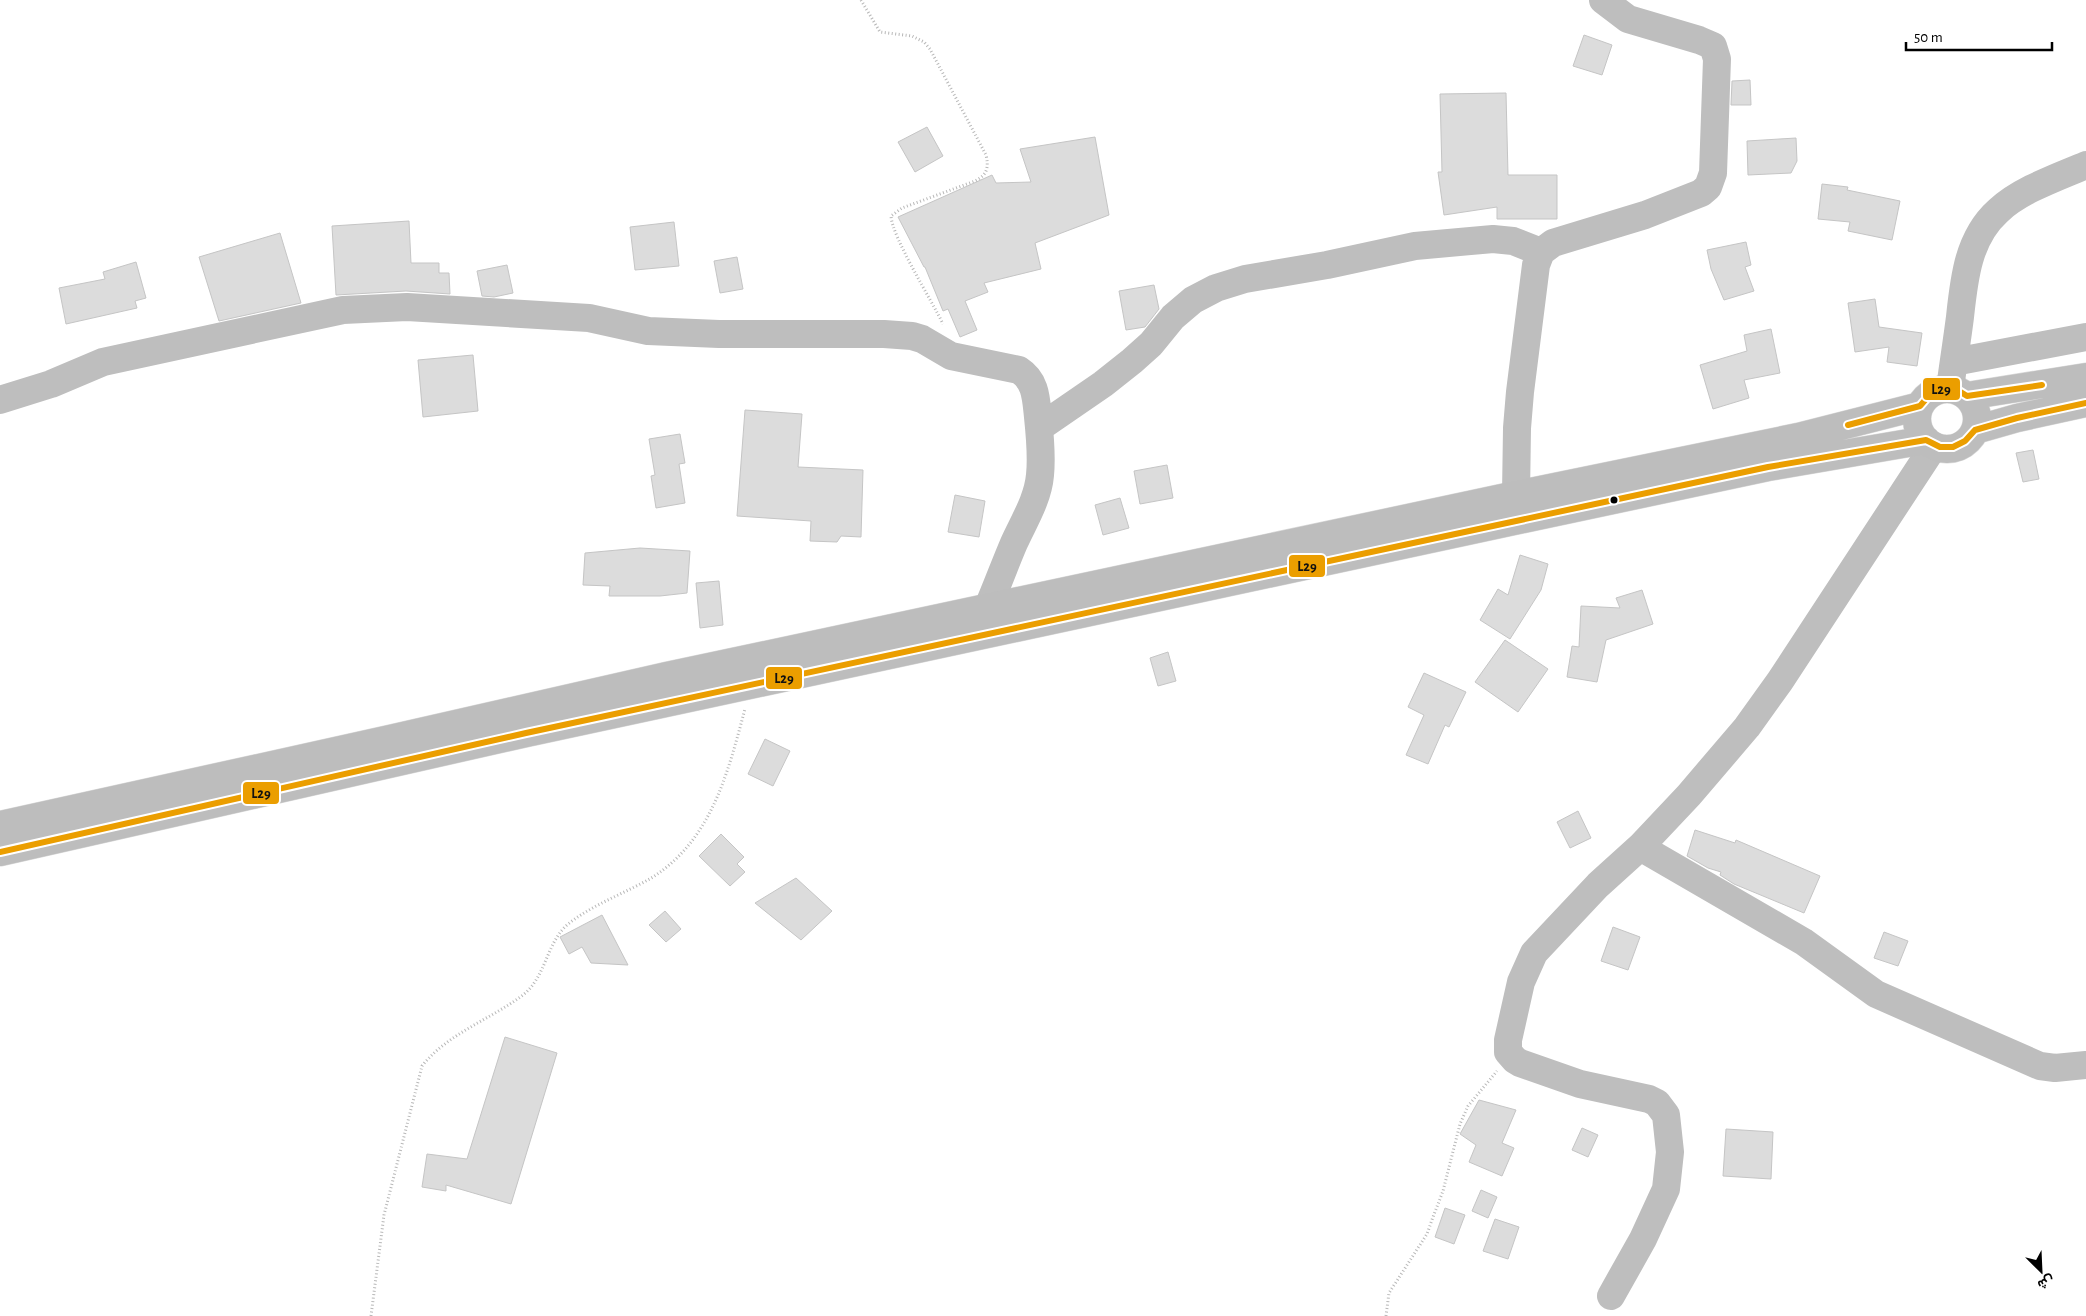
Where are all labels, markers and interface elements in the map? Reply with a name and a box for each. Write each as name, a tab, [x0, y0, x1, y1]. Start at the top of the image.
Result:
scale bar	[1906, 20, 2052, 52]
text: 50 m	[1914, 30, 1943, 45]
line badge: L29	[1922, 377, 1961, 401]
text: L29	[1931, 383, 1951, 397]
unlabelled marker	[1609, 495, 1619, 505]
line badge: L29	[1288, 554, 1326, 578]
text: L29	[1297, 560, 1317, 574]
line badge: L29	[765, 666, 803, 690]
text: L29	[774, 672, 794, 686]
line badge: L29	[242, 781, 280, 805]
text: L29	[251, 787, 271, 801]
north arrow	[2016, 1246, 2066, 1296]
text: ش	[2035, 1271, 2056, 1292]

